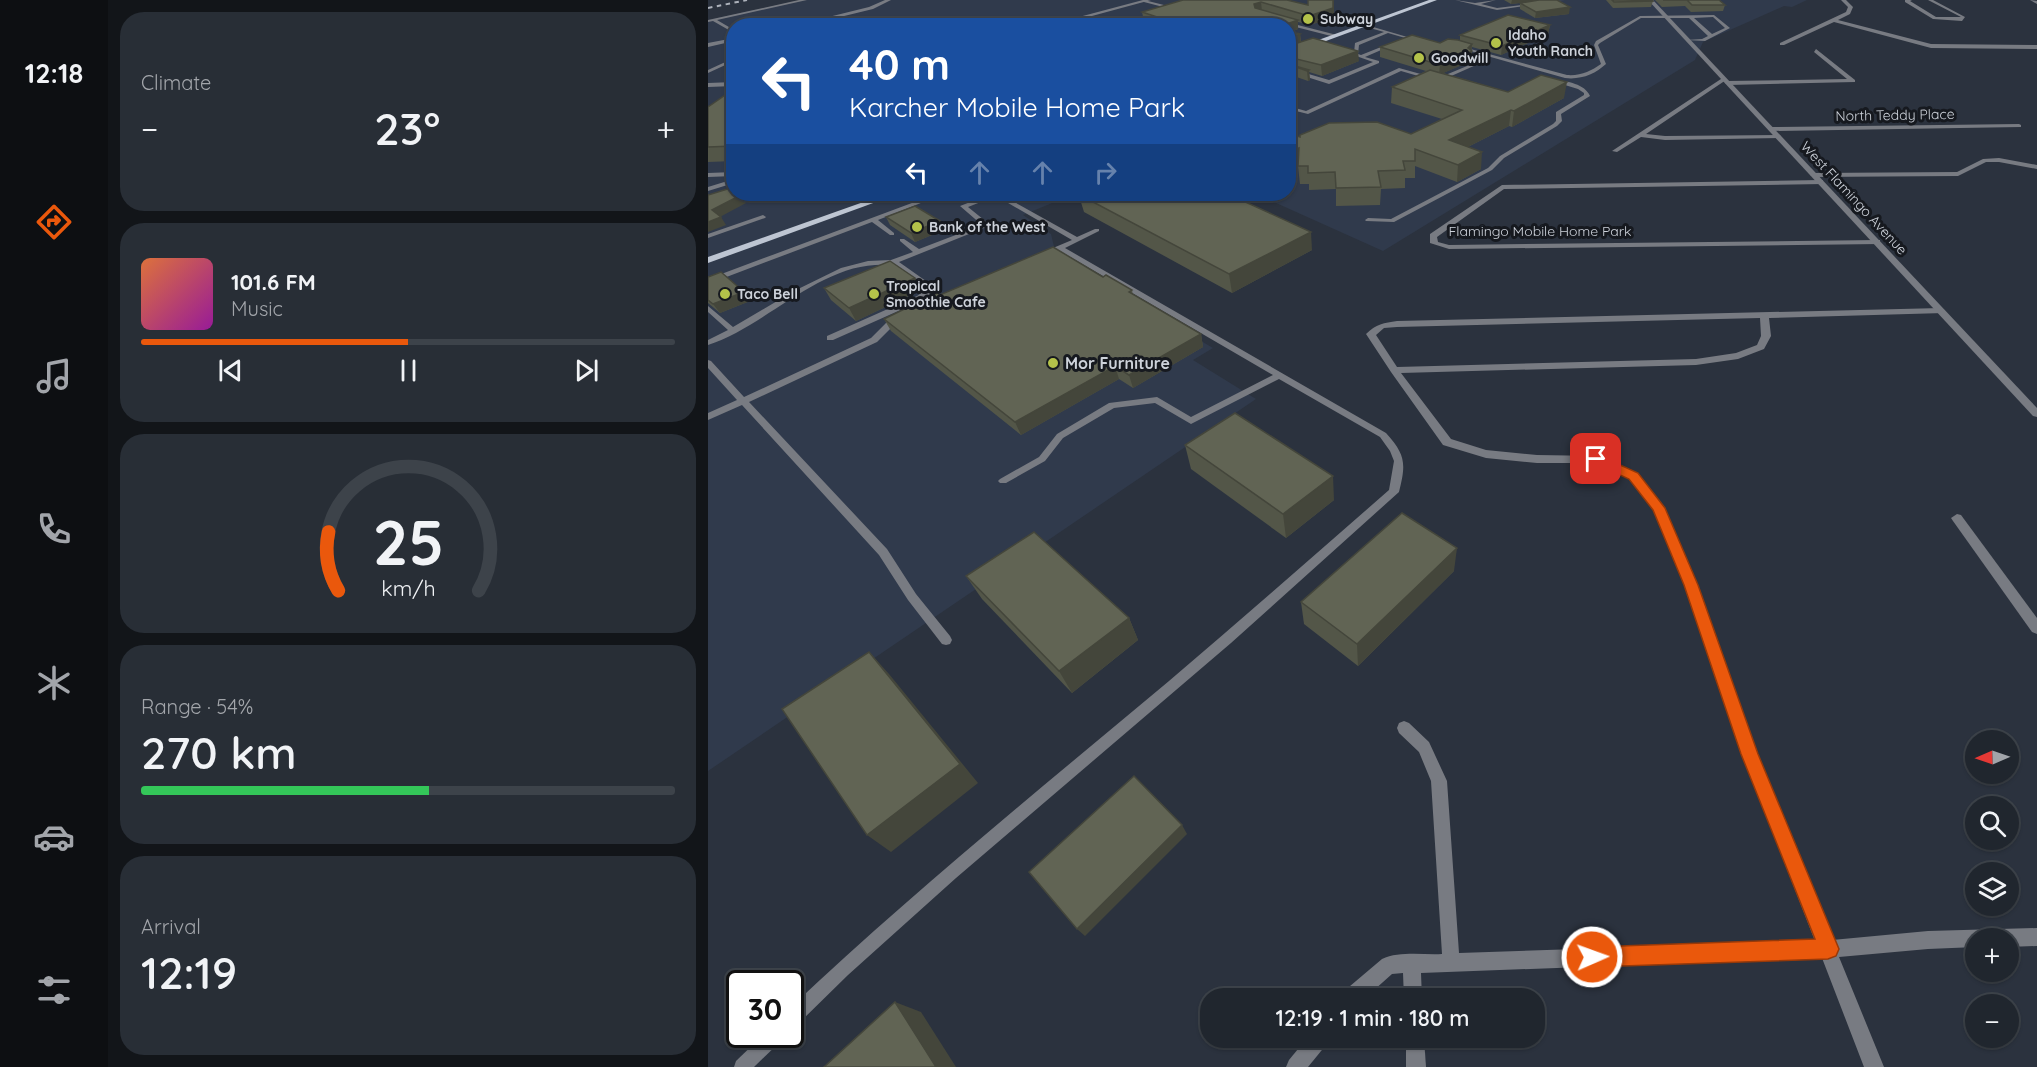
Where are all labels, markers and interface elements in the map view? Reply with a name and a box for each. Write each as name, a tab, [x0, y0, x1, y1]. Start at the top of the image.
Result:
place label: Subway	[1320, 10, 1373, 28]
marker: Subway	[1301, 12, 1315, 26]
place label: Idaho Youth Ranch	[1508, 26, 1593, 60]
marker: Idaho Youth Ranch	[1489, 36, 1503, 50]
text: 40 m	[849, 38, 950, 91]
icon: left	[750, 42, 828, 120]
place label: Goodwill	[1431, 49, 1489, 67]
marker: Goodwill	[1412, 51, 1426, 65]
text: 12:18	[25, 56, 83, 90]
text: Climate	[141, 70, 211, 95]
text: Karcher Mobile Home Park	[849, 90, 1185, 124]
text: 23°	[374, 100, 440, 156]
street label: North Teddy Place	[1835, 105, 1955, 125]
text: −	[141, 108, 158, 149]
text: +	[656, 108, 675, 149]
street label: West Flamingo Avenue	[1797, 138, 1911, 258]
icon: left	[900, 156, 933, 189]
icon: ahead	[963, 156, 996, 189]
icon: ahead	[1026, 156, 1059, 189]
icon: right	[1089, 156, 1122, 189]
icon: directions	[33, 201, 75, 243]
place label: Bank of the West	[929, 218, 1046, 236]
marker: Bank of the West	[910, 220, 924, 234]
street label: Flamingo Mobile Home Park	[1448, 222, 1632, 240]
text: 101.6 FM	[231, 268, 316, 296]
place label: Tropical Smoothie Cafe	[886, 277, 986, 311]
place label: Taco Bell	[737, 285, 798, 303]
marker: Taco Bell	[718, 287, 732, 301]
marker: Tropical Smoothie Cafe	[867, 287, 881, 301]
text: Music	[231, 296, 283, 321]
place label: Mor Furniture	[1065, 353, 1170, 373]
icon: previous	[214, 354, 247, 387]
icon: pause	[392, 354, 425, 387]
icon: next	[570, 354, 603, 387]
icon: music	[33, 355, 75, 397]
marker: Mor Furniture	[1046, 356, 1060, 370]
pin	[1570, 433, 1621, 484]
icon: arrive	[1579, 442, 1612, 475]
text: 25	[372, 503, 444, 581]
icon: phone	[33, 508, 75, 550]
text: km/h	[381, 575, 435, 601]
icon: climate	[33, 662, 75, 704]
text: Range · 54%	[141, 694, 253, 719]
text: 270 km	[141, 724, 297, 780]
north arrow	[1965, 730, 2019, 784]
map controls	[1965, 730, 2019, 1048]
button: search	[1965, 796, 2019, 850]
icon: car	[33, 816, 75, 858]
button: layers	[1965, 862, 2019, 916]
text: Arrival	[141, 914, 201, 939]
position arrow	[1560, 925, 1624, 989]
button: +	[1965, 928, 2019, 982]
text: 12:19	[141, 944, 237, 1000]
icon: filters	[33, 969, 75, 1011]
speed limit sign: 30	[726, 970, 804, 1048]
button: −	[1965, 994, 2019, 1048]
text: 12:19 · 1 min · 180 m	[1276, 1004, 1469, 1032]

